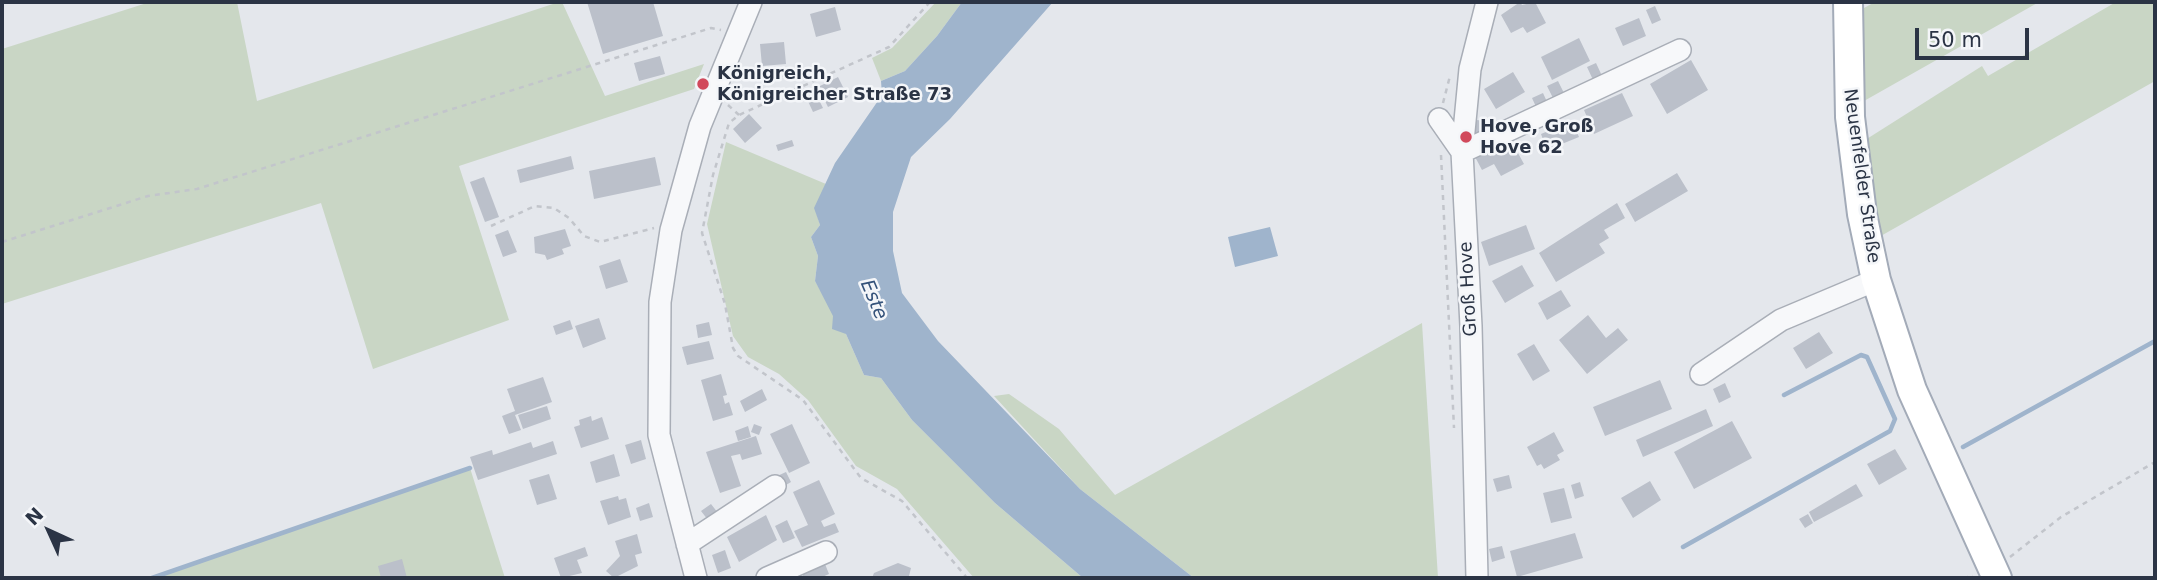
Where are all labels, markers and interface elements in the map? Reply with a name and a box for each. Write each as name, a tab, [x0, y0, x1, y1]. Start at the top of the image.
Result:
scale bar	[1919, 14, 2033, 58]
text: 50 m	[1928, 28, 1982, 52]
place label: Königreich, Königreicher Straße 73	[717, 63, 952, 106]
marker: Königreich, Königreicher Straße 73	[695, 76, 711, 92]
street label: Neuenfelder Straße	[1838, 87, 1884, 265]
place label: Hove, Groß Hove 62	[1480, 116, 1593, 158]
marker: Hove, Groß Hove 62	[1458, 129, 1474, 145]
street label: Groß Hove	[1456, 241, 1482, 337]
water label: Este	[854, 277, 892, 323]
north arrow	[14, 496, 84, 566]
text: N	[21, 503, 48, 530]

